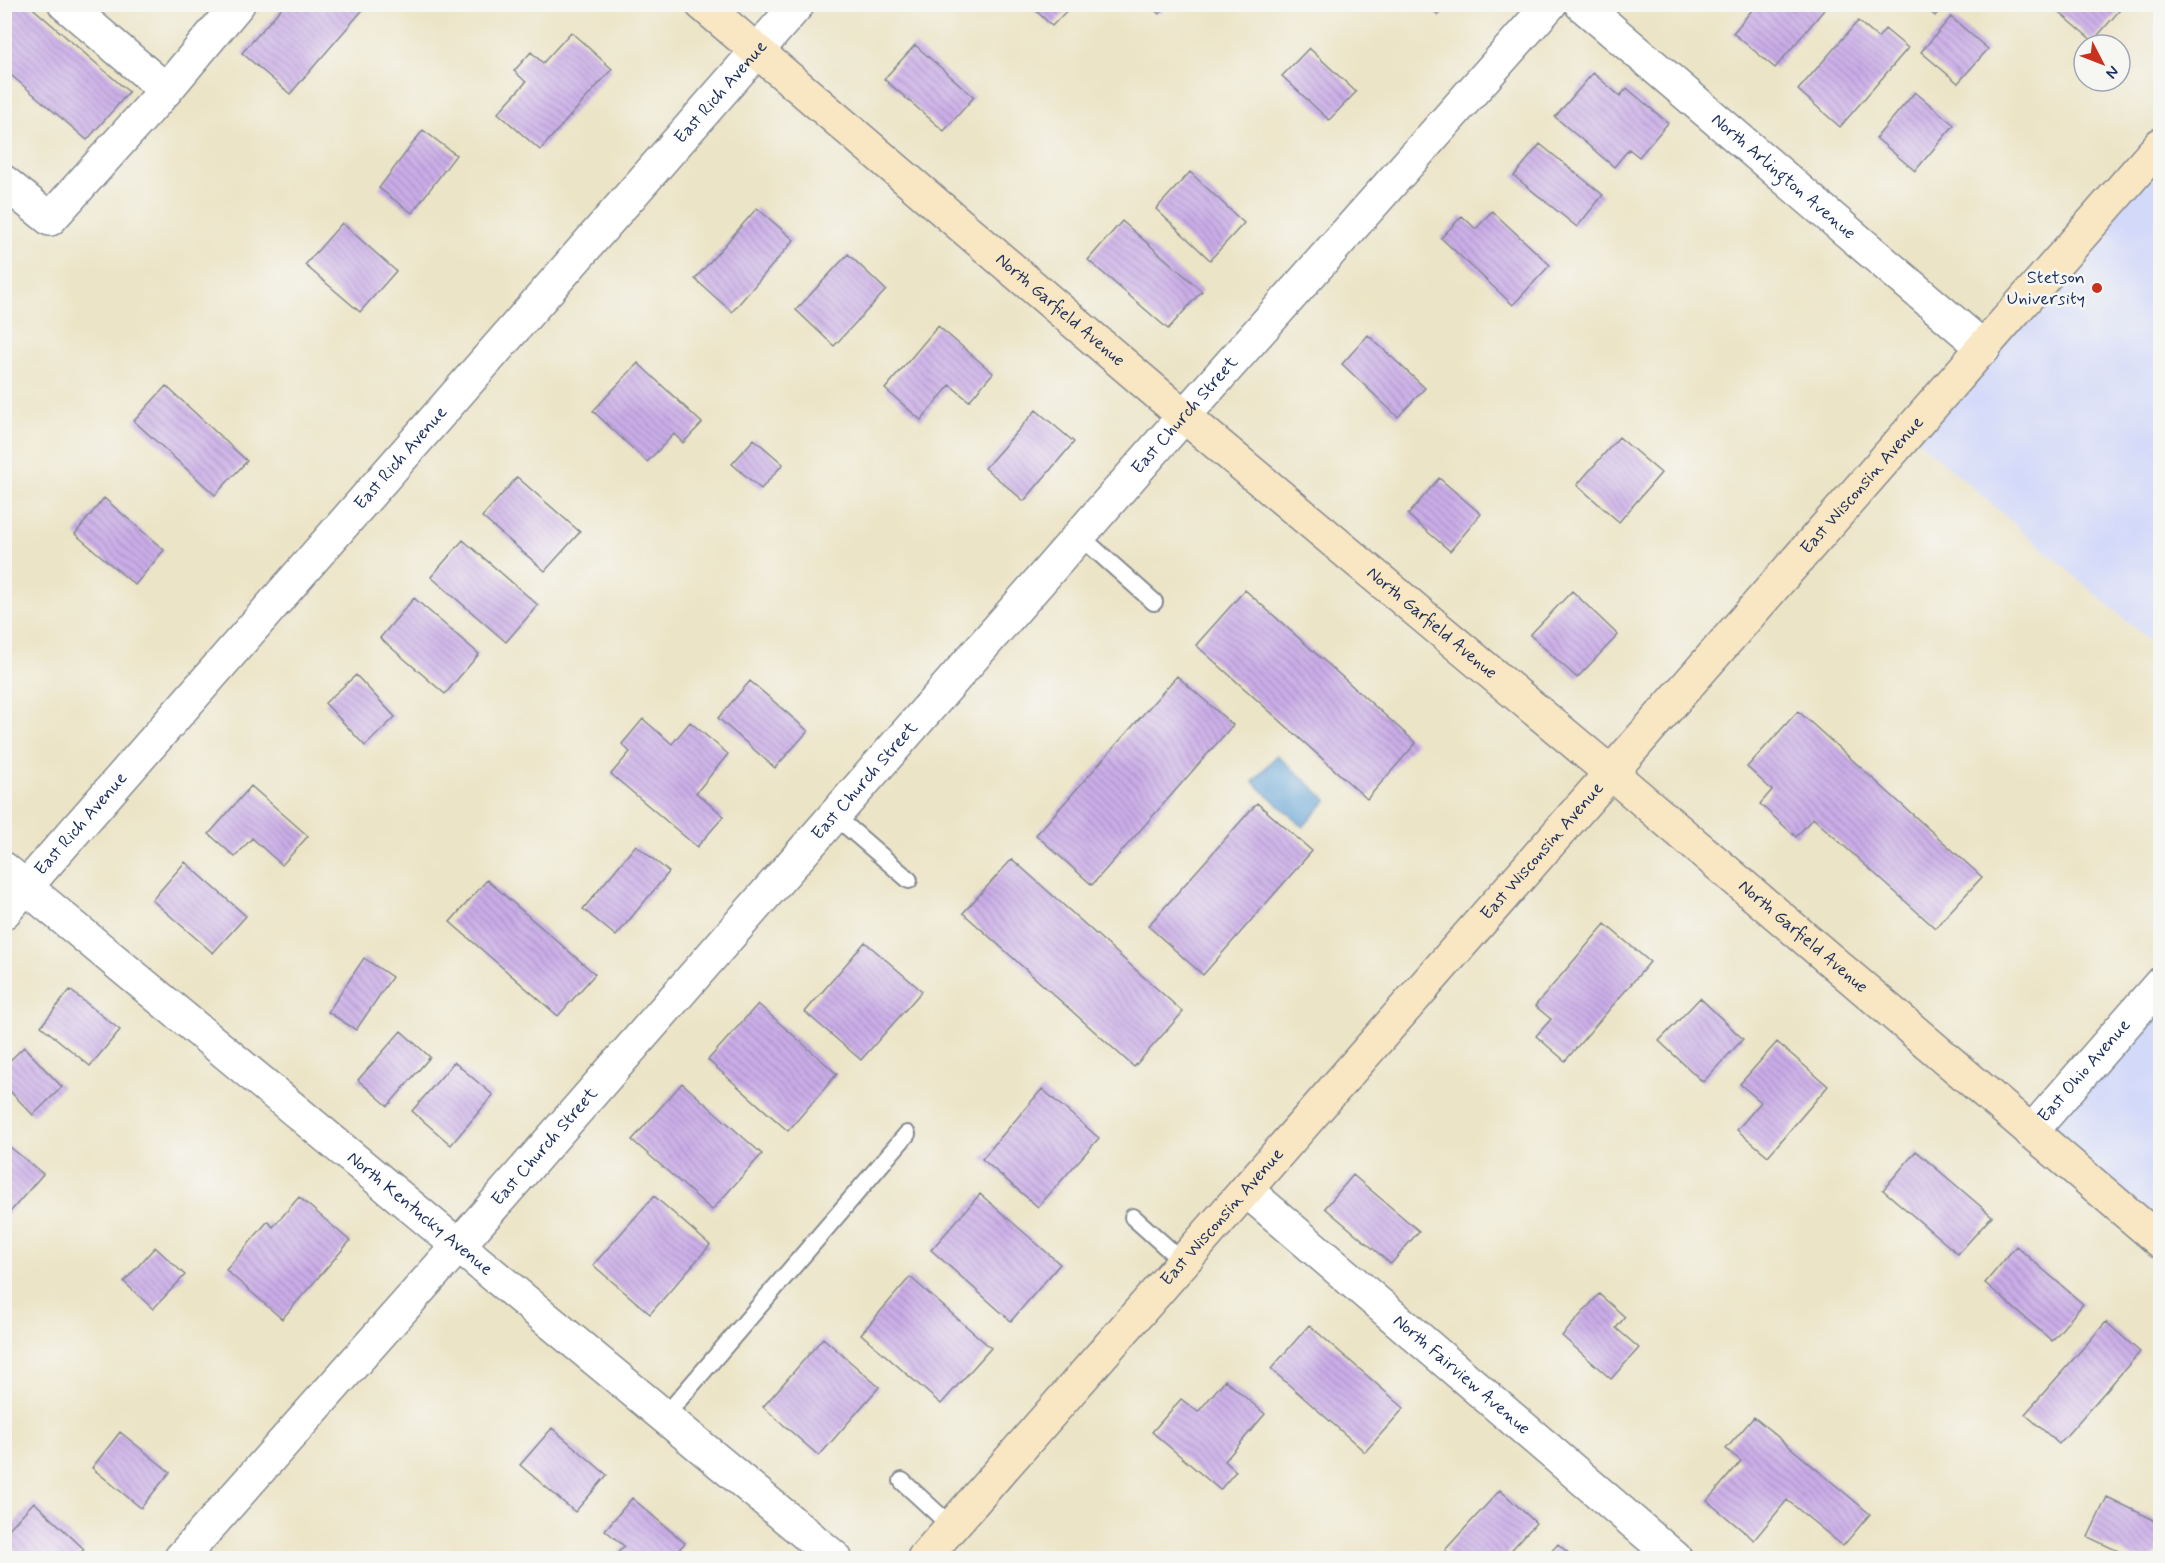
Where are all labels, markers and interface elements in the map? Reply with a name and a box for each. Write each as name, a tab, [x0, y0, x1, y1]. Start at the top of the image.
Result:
north arrow	[2072, 33, 2132, 93]
street label: East Rich Avenue	[669, 35, 773, 149]
text: N	[2101, 61, 2123, 83]
street label: North Arlington Avenue	[1706, 108, 1861, 245]
street label: North Garfield Avenue	[990, 248, 1130, 372]
place label: Stetson University	[2007, 266, 2085, 311]
marker: Stetson University	[2090, 281, 2104, 295]
street label: East Church Street	[1126, 351, 1244, 480]
street label: East Rich Avenue	[349, 401, 453, 515]
street label: East Wisconsin Avenue	[1795, 411, 1929, 560]
street label: North Garfield Avenue	[1361, 562, 1502, 685]
street label: East Church Street	[806, 716, 923, 845]
street label: East Rich Avenue	[29, 767, 133, 881]
street label: East Wisconsin Avenue	[1475, 777, 1609, 925]
street label: North Garfield Avenue	[1733, 875, 1873, 999]
street label: East Ohio Avenue	[2032, 1014, 2136, 1128]
street label: East Church Street	[486, 1082, 603, 1211]
street label: East Wisconsin Avenue	[1155, 1143, 1289, 1291]
street label: North Kentucky Avenue	[342, 1146, 498, 1281]
street label: North Fairview Avenue	[1388, 1309, 1535, 1441]

